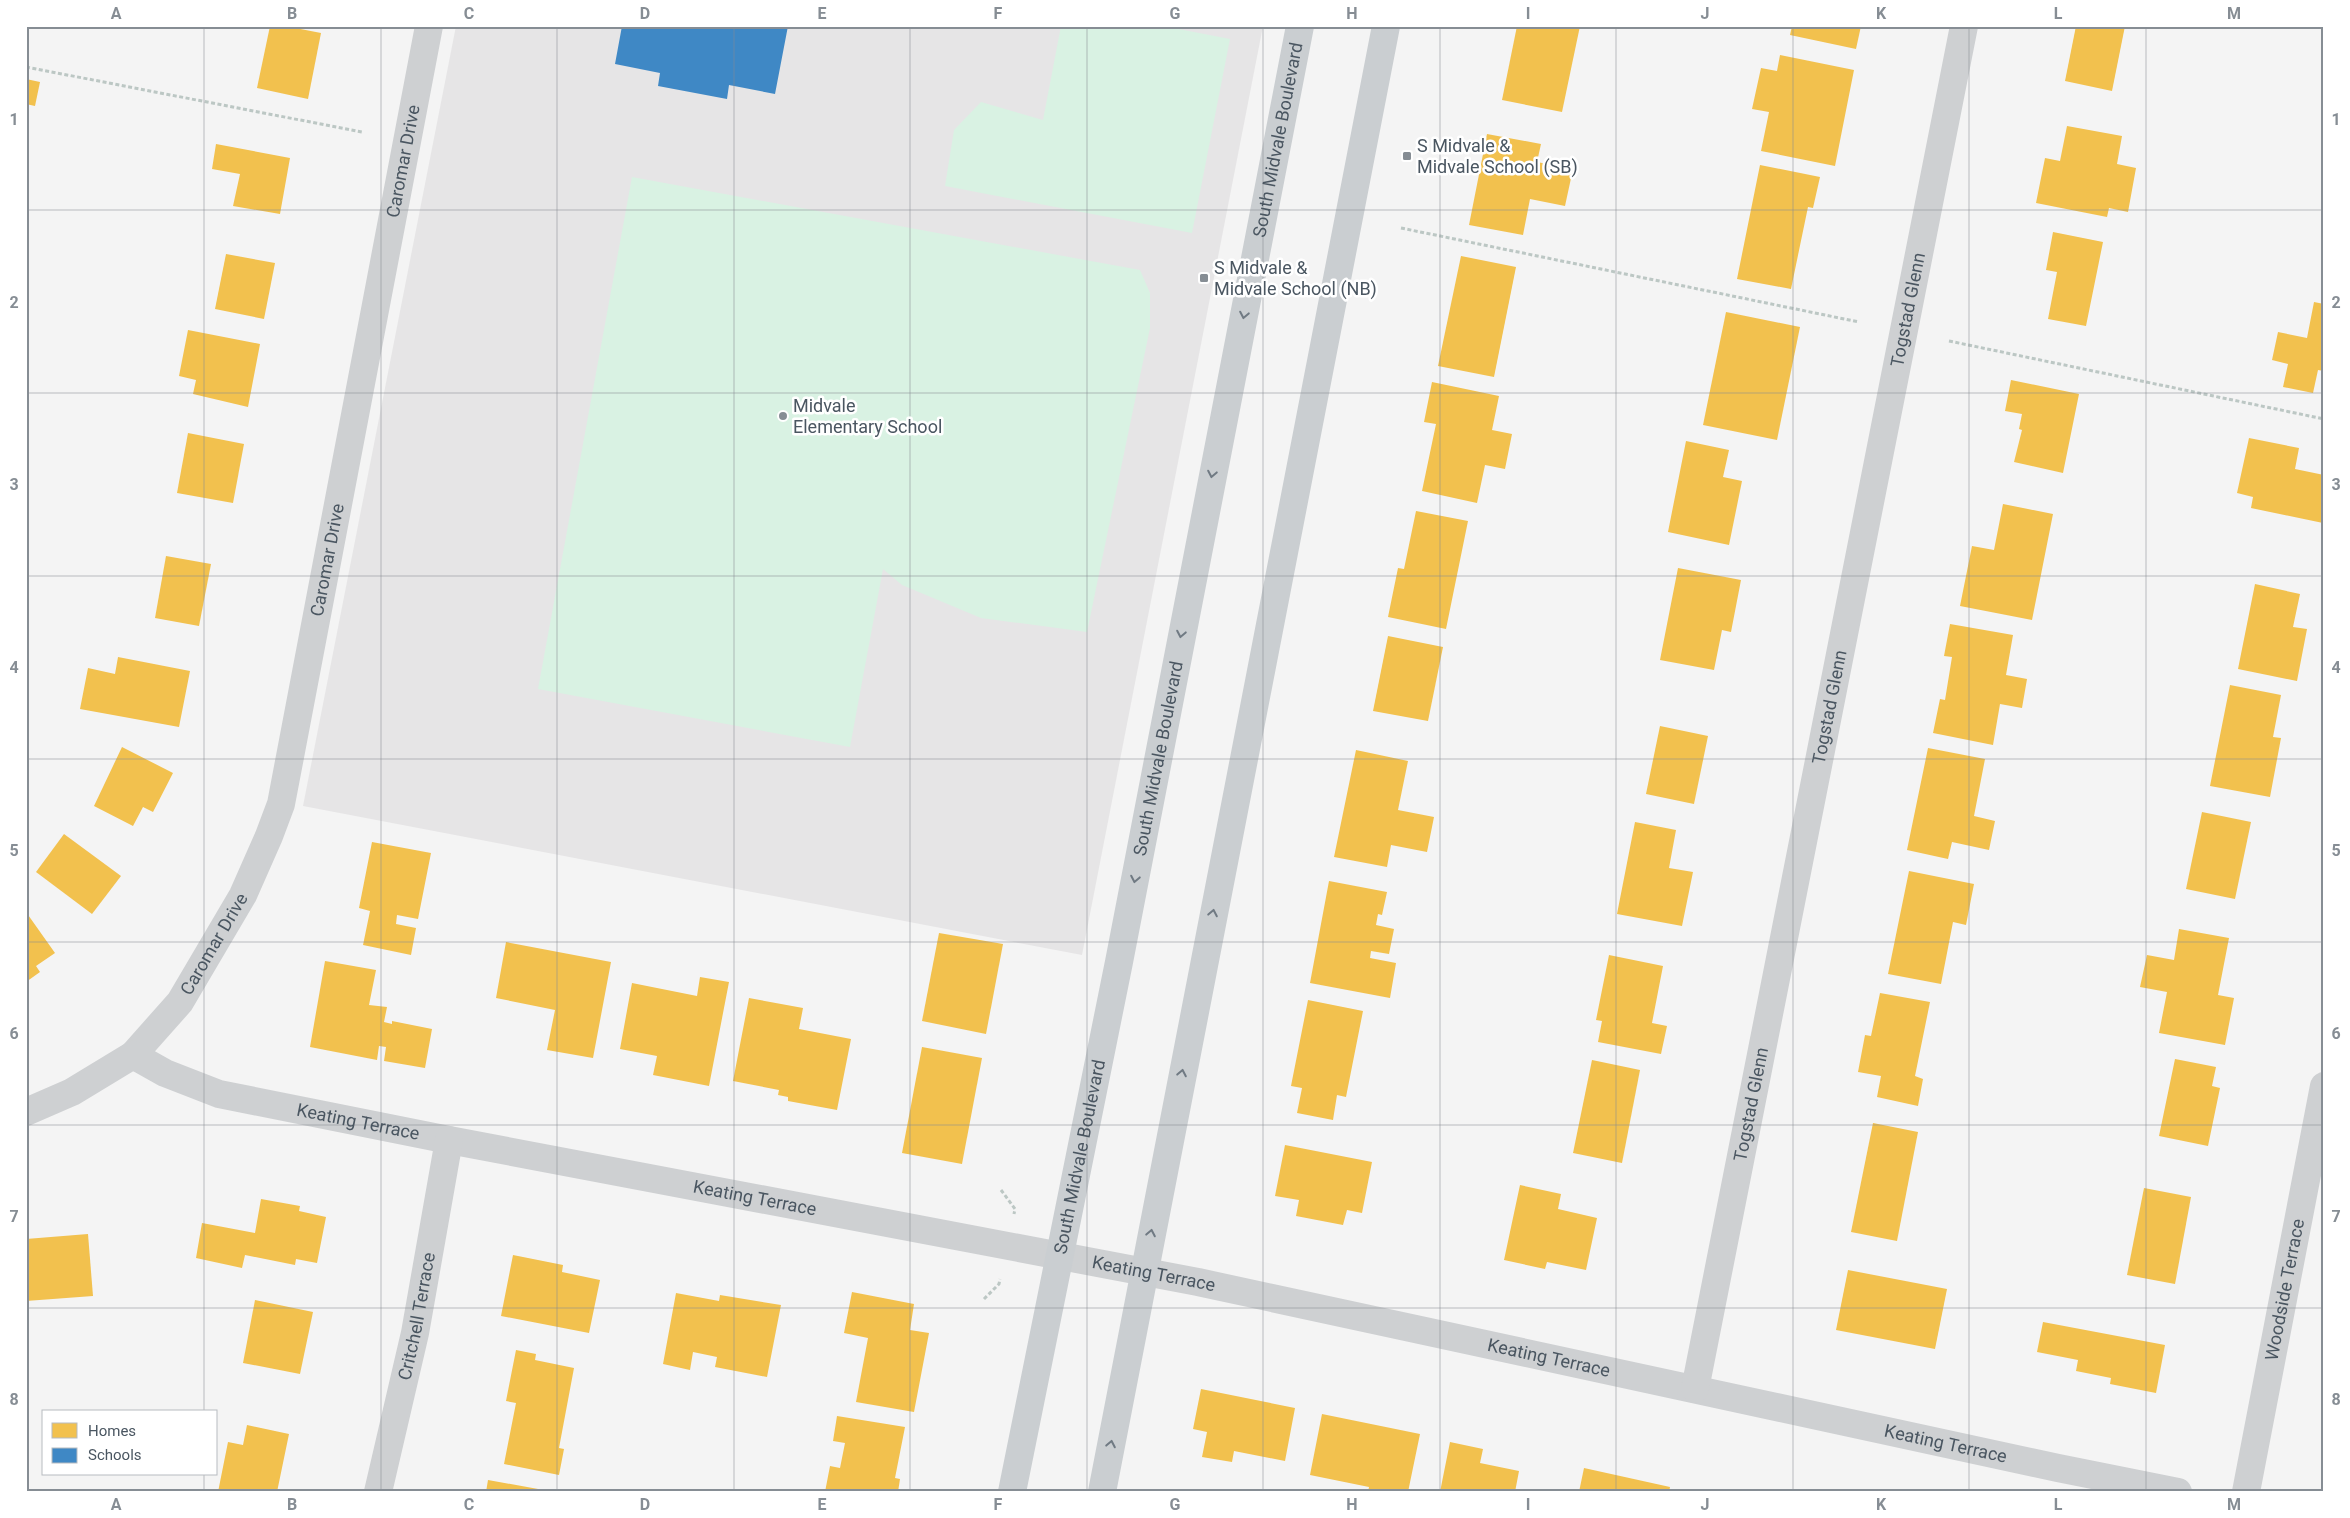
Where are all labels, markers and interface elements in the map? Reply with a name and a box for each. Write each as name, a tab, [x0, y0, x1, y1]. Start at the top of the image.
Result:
text: A	[111, 4, 122, 23]
text: B	[287, 4, 297, 23]
text: C	[464, 4, 474, 23]
text: D	[640, 4, 650, 23]
text: E	[818, 4, 827, 23]
text: F	[994, 4, 1003, 23]
text: G	[1170, 4, 1181, 23]
text: H	[1346, 4, 1358, 23]
text: I	[1526, 4, 1530, 23]
text: J	[1701, 4, 1709, 23]
text: K	[1876, 4, 1887, 23]
text: L	[2054, 4, 2063, 23]
text: M	[2227, 4, 2241, 23]
street label: South Midvale Boulevard	[1248, 41, 1307, 239]
street label: Caromar Drive	[382, 103, 424, 219]
text: 1	[9, 110, 19, 129]
text: 1	[2331, 110, 2341, 129]
place label: S Midvale & Midvale School (SB)	[1417, 135, 1578, 178]
marker: S Midvale & Midvale School (SB)	[1401, 150, 1413, 162]
street label: Togstad Glenn	[1886, 251, 1929, 369]
place label: S Midvale & Midvale School (NB)	[1214, 257, 1377, 300]
marker: S Midvale & Midvale School (NB)	[1198, 272, 1210, 284]
text: 2	[9, 293, 19, 312]
text: 2	[2331, 293, 2341, 312]
one-way arrow	[1239, 310, 1249, 319]
place label: Midvale Elementary School	[793, 395, 942, 437]
marker: Midvale Elementary School	[777, 410, 789, 422]
one-way arrow	[1208, 470, 1218, 478]
text: 3	[9, 475, 19, 494]
text: 3	[2331, 475, 2341, 494]
street label: Caromar Drive	[306, 502, 348, 618]
one-way arrow	[1177, 629, 1187, 638]
street label: Togstad Glenn	[1808, 648, 1851, 766]
text: 4	[9, 658, 19, 677]
text: 4	[2331, 658, 2341, 677]
street label: South Midvale Boulevard	[1129, 659, 1187, 858]
text: 5	[9, 841, 19, 860]
text: 5	[2331, 841, 2341, 860]
one-way arrow	[1130, 875, 1140, 884]
street label: Caromar Drive	[176, 889, 252, 998]
one-way arrow	[1207, 909, 1217, 918]
text: 6	[9, 1024, 19, 1043]
text: 6	[2331, 1024, 2341, 1043]
street label: Togstad Glenn	[1729, 1045, 1772, 1163]
street label: South Midvale Boulevard	[1049, 1058, 1109, 1256]
one-way arrow	[1176, 1069, 1187, 1077]
street label: Keating Terrace	[295, 1099, 421, 1144]
street label: Keating Terrace	[692, 1176, 818, 1219]
text: 7	[9, 1207, 19, 1226]
text: 7	[2331, 1207, 2341, 1226]
street label: Woodside Terrace	[2260, 1217, 2308, 1362]
one-way arrow	[1145, 1228, 1156, 1237]
street label: Critchell Terrace	[393, 1251, 439, 1382]
street label: Keating Terrace	[1090, 1251, 1217, 1295]
street label: Keating Terrace	[1486, 1334, 1612, 1381]
text: 8	[9, 1390, 19, 1409]
text: 8	[2331, 1390, 2341, 1409]
legend	[42, 1410, 218, 1476]
street label: Keating Terrace	[1882, 1420, 2009, 1467]
text: Homes	[88, 1422, 136, 1440]
one-way arrow	[1106, 1439, 1116, 1448]
text: Schools	[88, 1446, 142, 1464]
text: A	[111, 1495, 122, 1514]
text: B	[287, 1495, 297, 1514]
text: C	[464, 1495, 474, 1514]
text: D	[640, 1495, 650, 1514]
text: E	[818, 1495, 827, 1514]
text: F	[994, 1495, 1003, 1514]
text: G	[1170, 1495, 1181, 1514]
text: H	[1346, 1495, 1358, 1514]
text: I	[1526, 1495, 1530, 1514]
text: J	[1701, 1495, 1709, 1514]
text: K	[1876, 1495, 1887, 1514]
text: L	[2054, 1495, 2063, 1514]
text: M	[2227, 1495, 2241, 1514]

